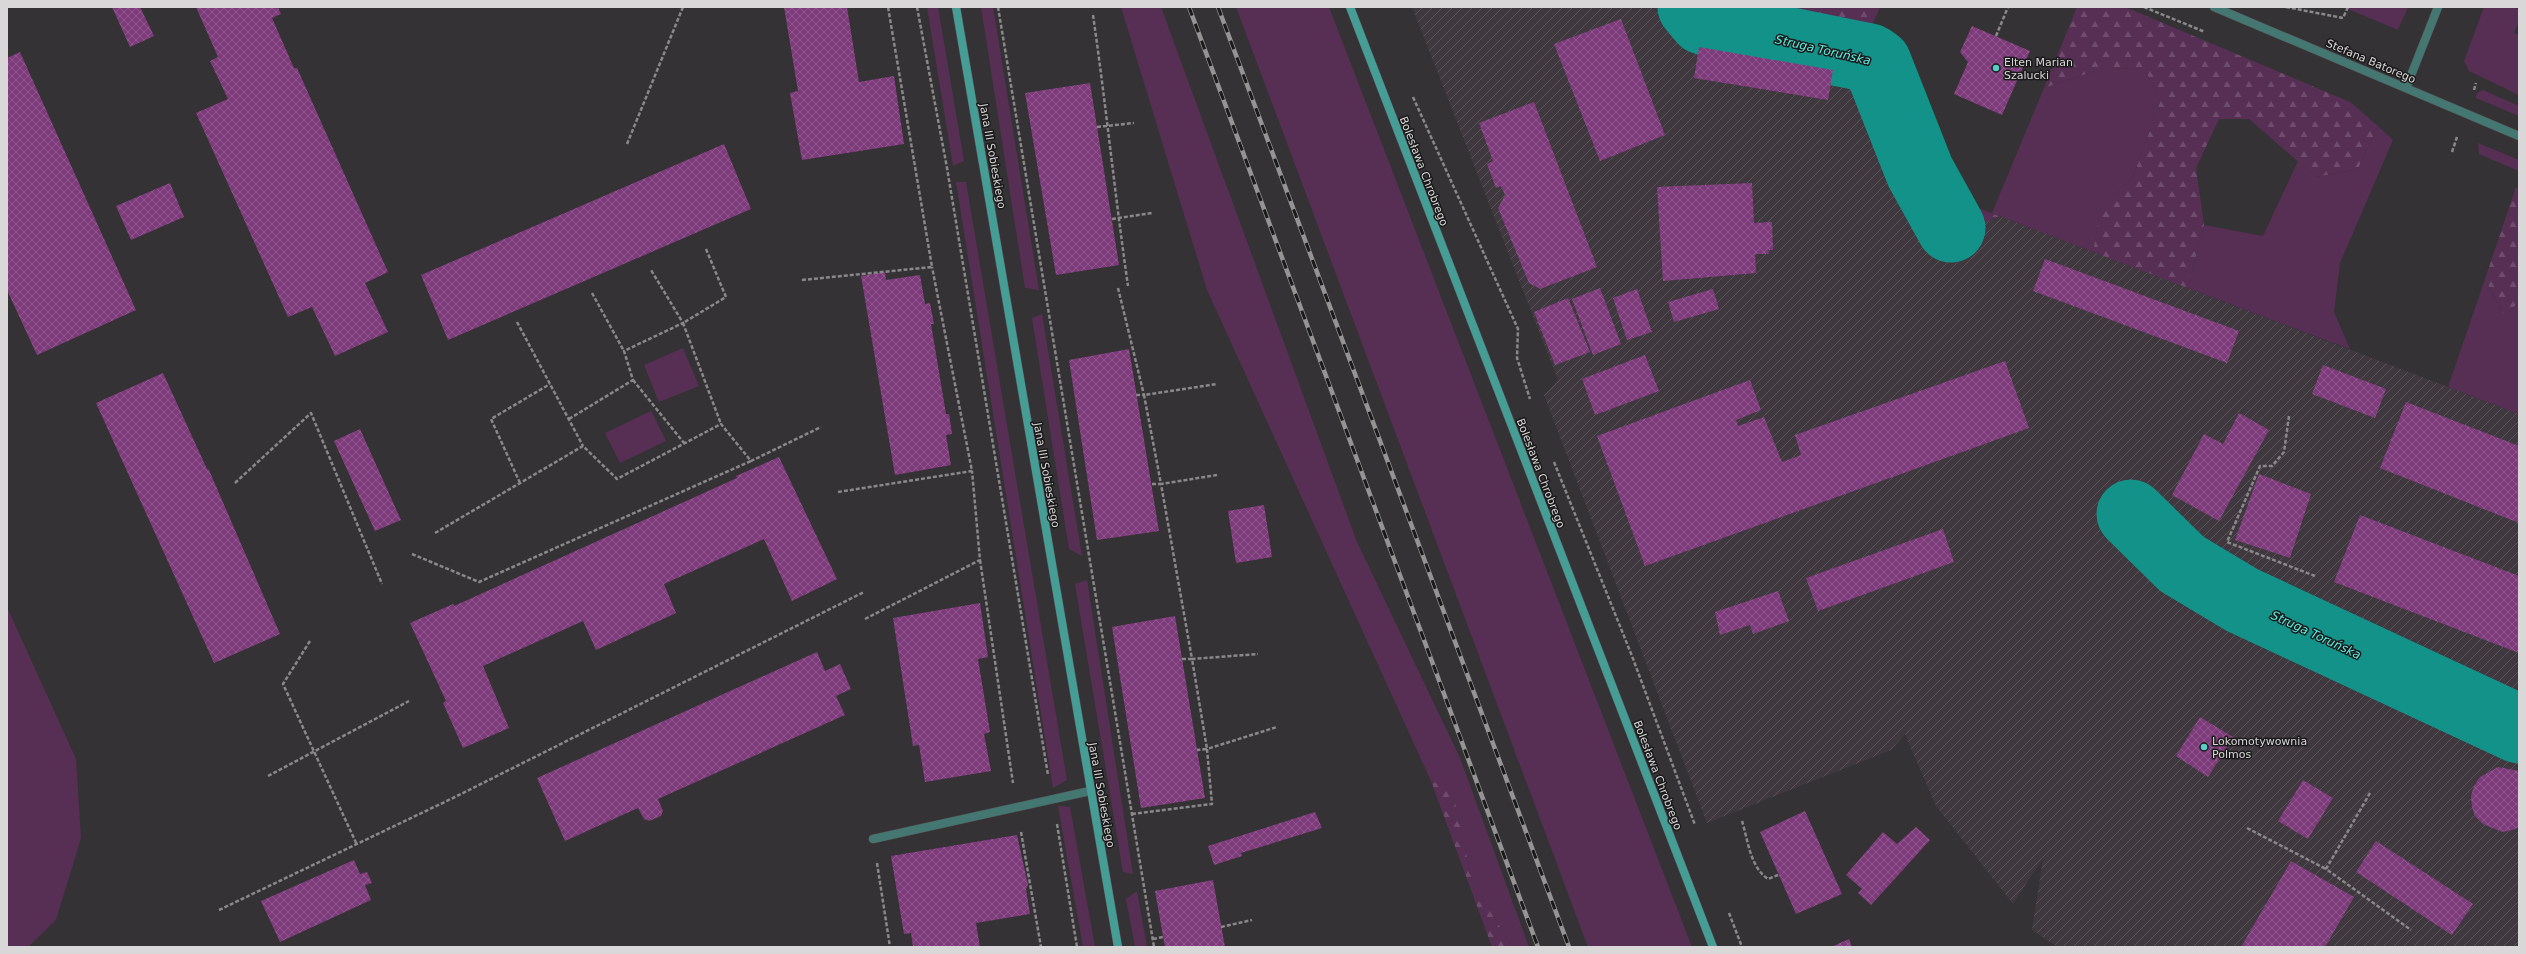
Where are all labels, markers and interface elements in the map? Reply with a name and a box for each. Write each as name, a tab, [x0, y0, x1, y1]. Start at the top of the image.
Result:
water label: Struga Toruńska	[1774, 32, 1872, 68]
street label: Stefana Batorego	[2324, 37, 2418, 86]
place label: Elten Marian Szalucki	[2004, 56, 2073, 82]
marker: Elten Marian Szalucki	[1991, 63, 2001, 73]
street label: Jana III Sobieskiego	[977, 101, 1008, 210]
street label: Bolesława Chrobrego	[1397, 115, 1451, 228]
street label: Bolesława Chrobrego	[1514, 417, 1568, 530]
street label: Jana III Sobieskiego	[1031, 420, 1062, 529]
water label: Struga Toruńska	[2269, 608, 2363, 662]
street label: Bolesława Chrobrego	[1631, 719, 1685, 832]
place label: Lokomotywownia Polmos	[2212, 735, 2307, 761]
street label: Jana III Sobieskiego	[1086, 740, 1117, 849]
marker: Lokomotywownia Polmos	[2199, 742, 2209, 752]

